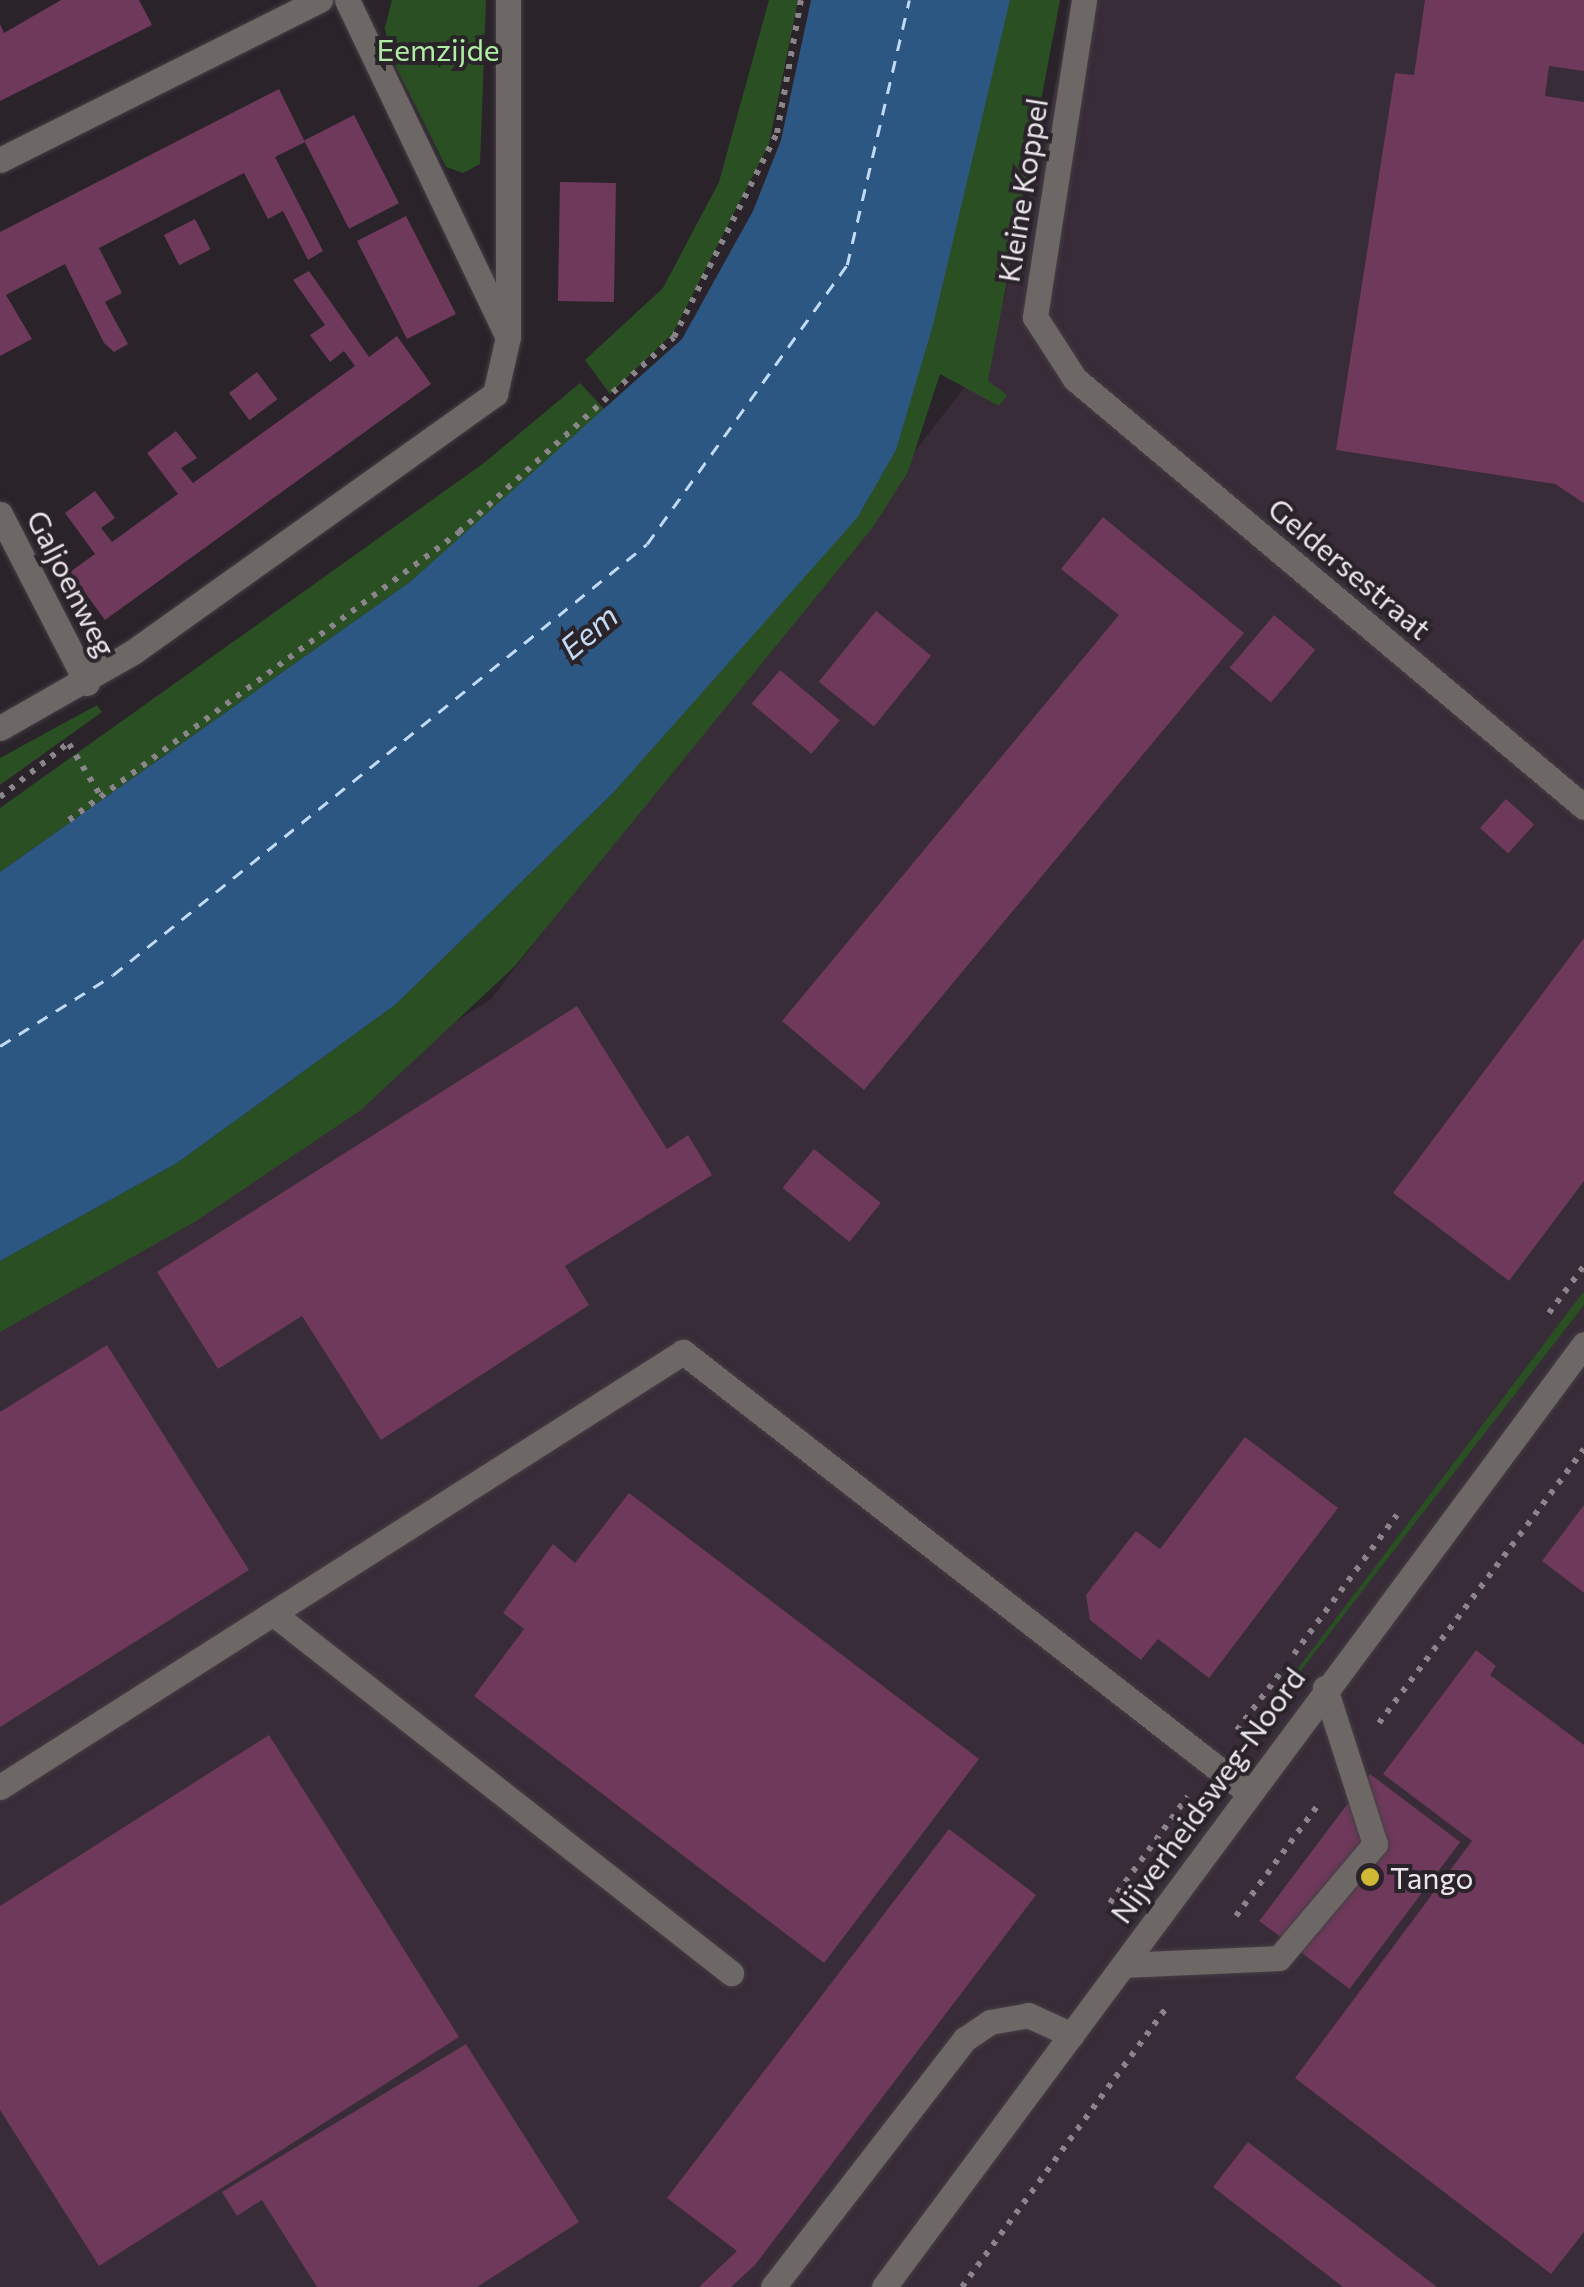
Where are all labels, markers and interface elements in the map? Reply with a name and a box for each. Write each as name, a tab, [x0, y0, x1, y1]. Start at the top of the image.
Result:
park label: Eemzijde	[376, 31, 500, 67]
street label: Kleine Koppel	[990, 95, 1054, 285]
street label: Geldersestraat	[1262, 490, 1438, 646]
street label: Galjoenweg	[20, 504, 124, 662]
water label: Eem	[551, 596, 625, 666]
street label: Nijverheidsweg-Noord	[1102, 1660, 1312, 1930]
place label: Tango	[1390, 1859, 1473, 1895]
marker: Tango	[1359, 1866, 1381, 1888]

